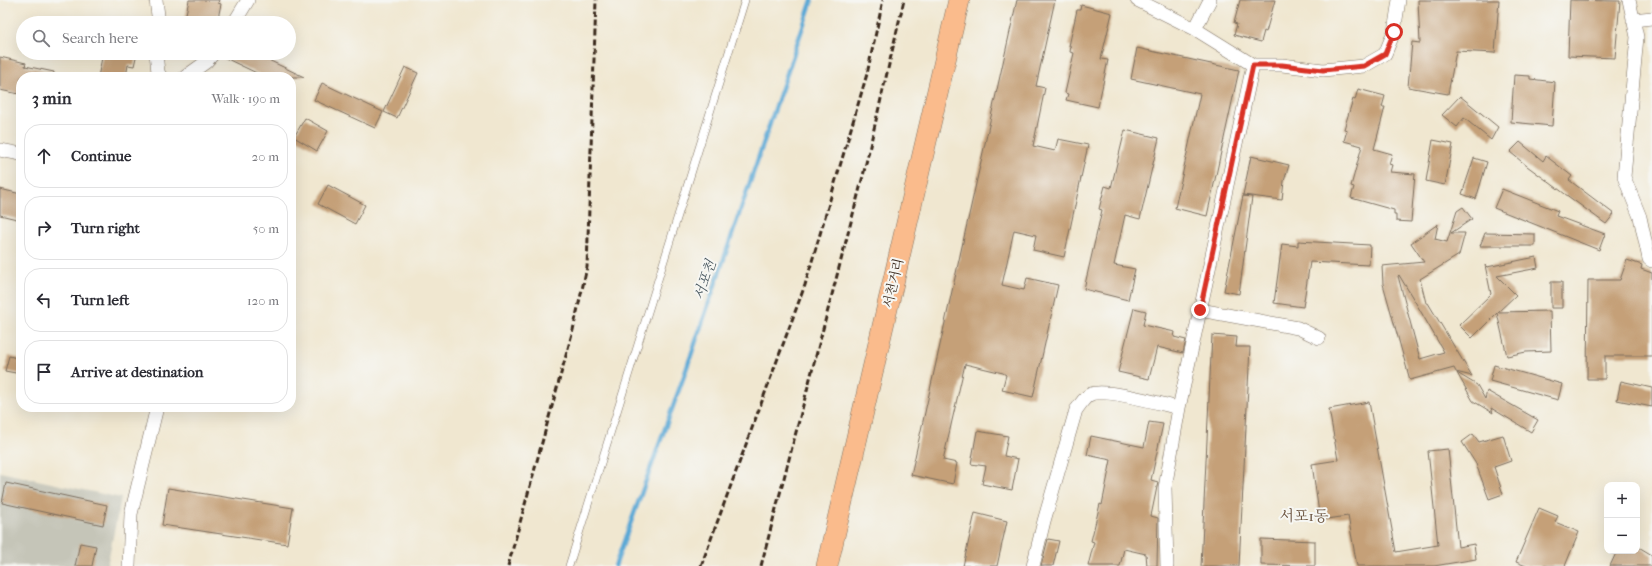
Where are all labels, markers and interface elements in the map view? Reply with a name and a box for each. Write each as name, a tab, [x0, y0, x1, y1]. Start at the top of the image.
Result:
search box	[16, 16, 296, 60]
route start	[1385, 23, 1403, 41]
icon: search	[30, 27, 52, 49]
text: Search here	[62, 29, 138, 47]
text: 3 min	[32, 88, 72, 108]
text: Walk · 190 m	[211, 91, 280, 106]
icon: ahead	[33, 145, 55, 167]
text: Continue	[71, 147, 131, 165]
text: 20 m	[252, 149, 279, 164]
icon: right	[33, 217, 55, 239]
text: Turn right	[71, 219, 140, 237]
text: 50 m	[253, 221, 279, 236]
water label: 서포천	[690, 257, 720, 302]
street label: 서천거리	[880, 257, 906, 309]
icon: left	[33, 289, 55, 311]
text: Turn left	[71, 291, 129, 309]
text: 120 m	[247, 293, 279, 308]
route end	[1191, 301, 1209, 319]
icon: arrive	[33, 361, 55, 383]
text: Arrive at destination	[71, 363, 203, 381]
map controls	[1604, 482, 1640, 554]
button: +	[1604, 482, 1640, 518]
district label: 서포1동	[1280, 507, 1329, 525]
button: −	[1604, 518, 1640, 554]

